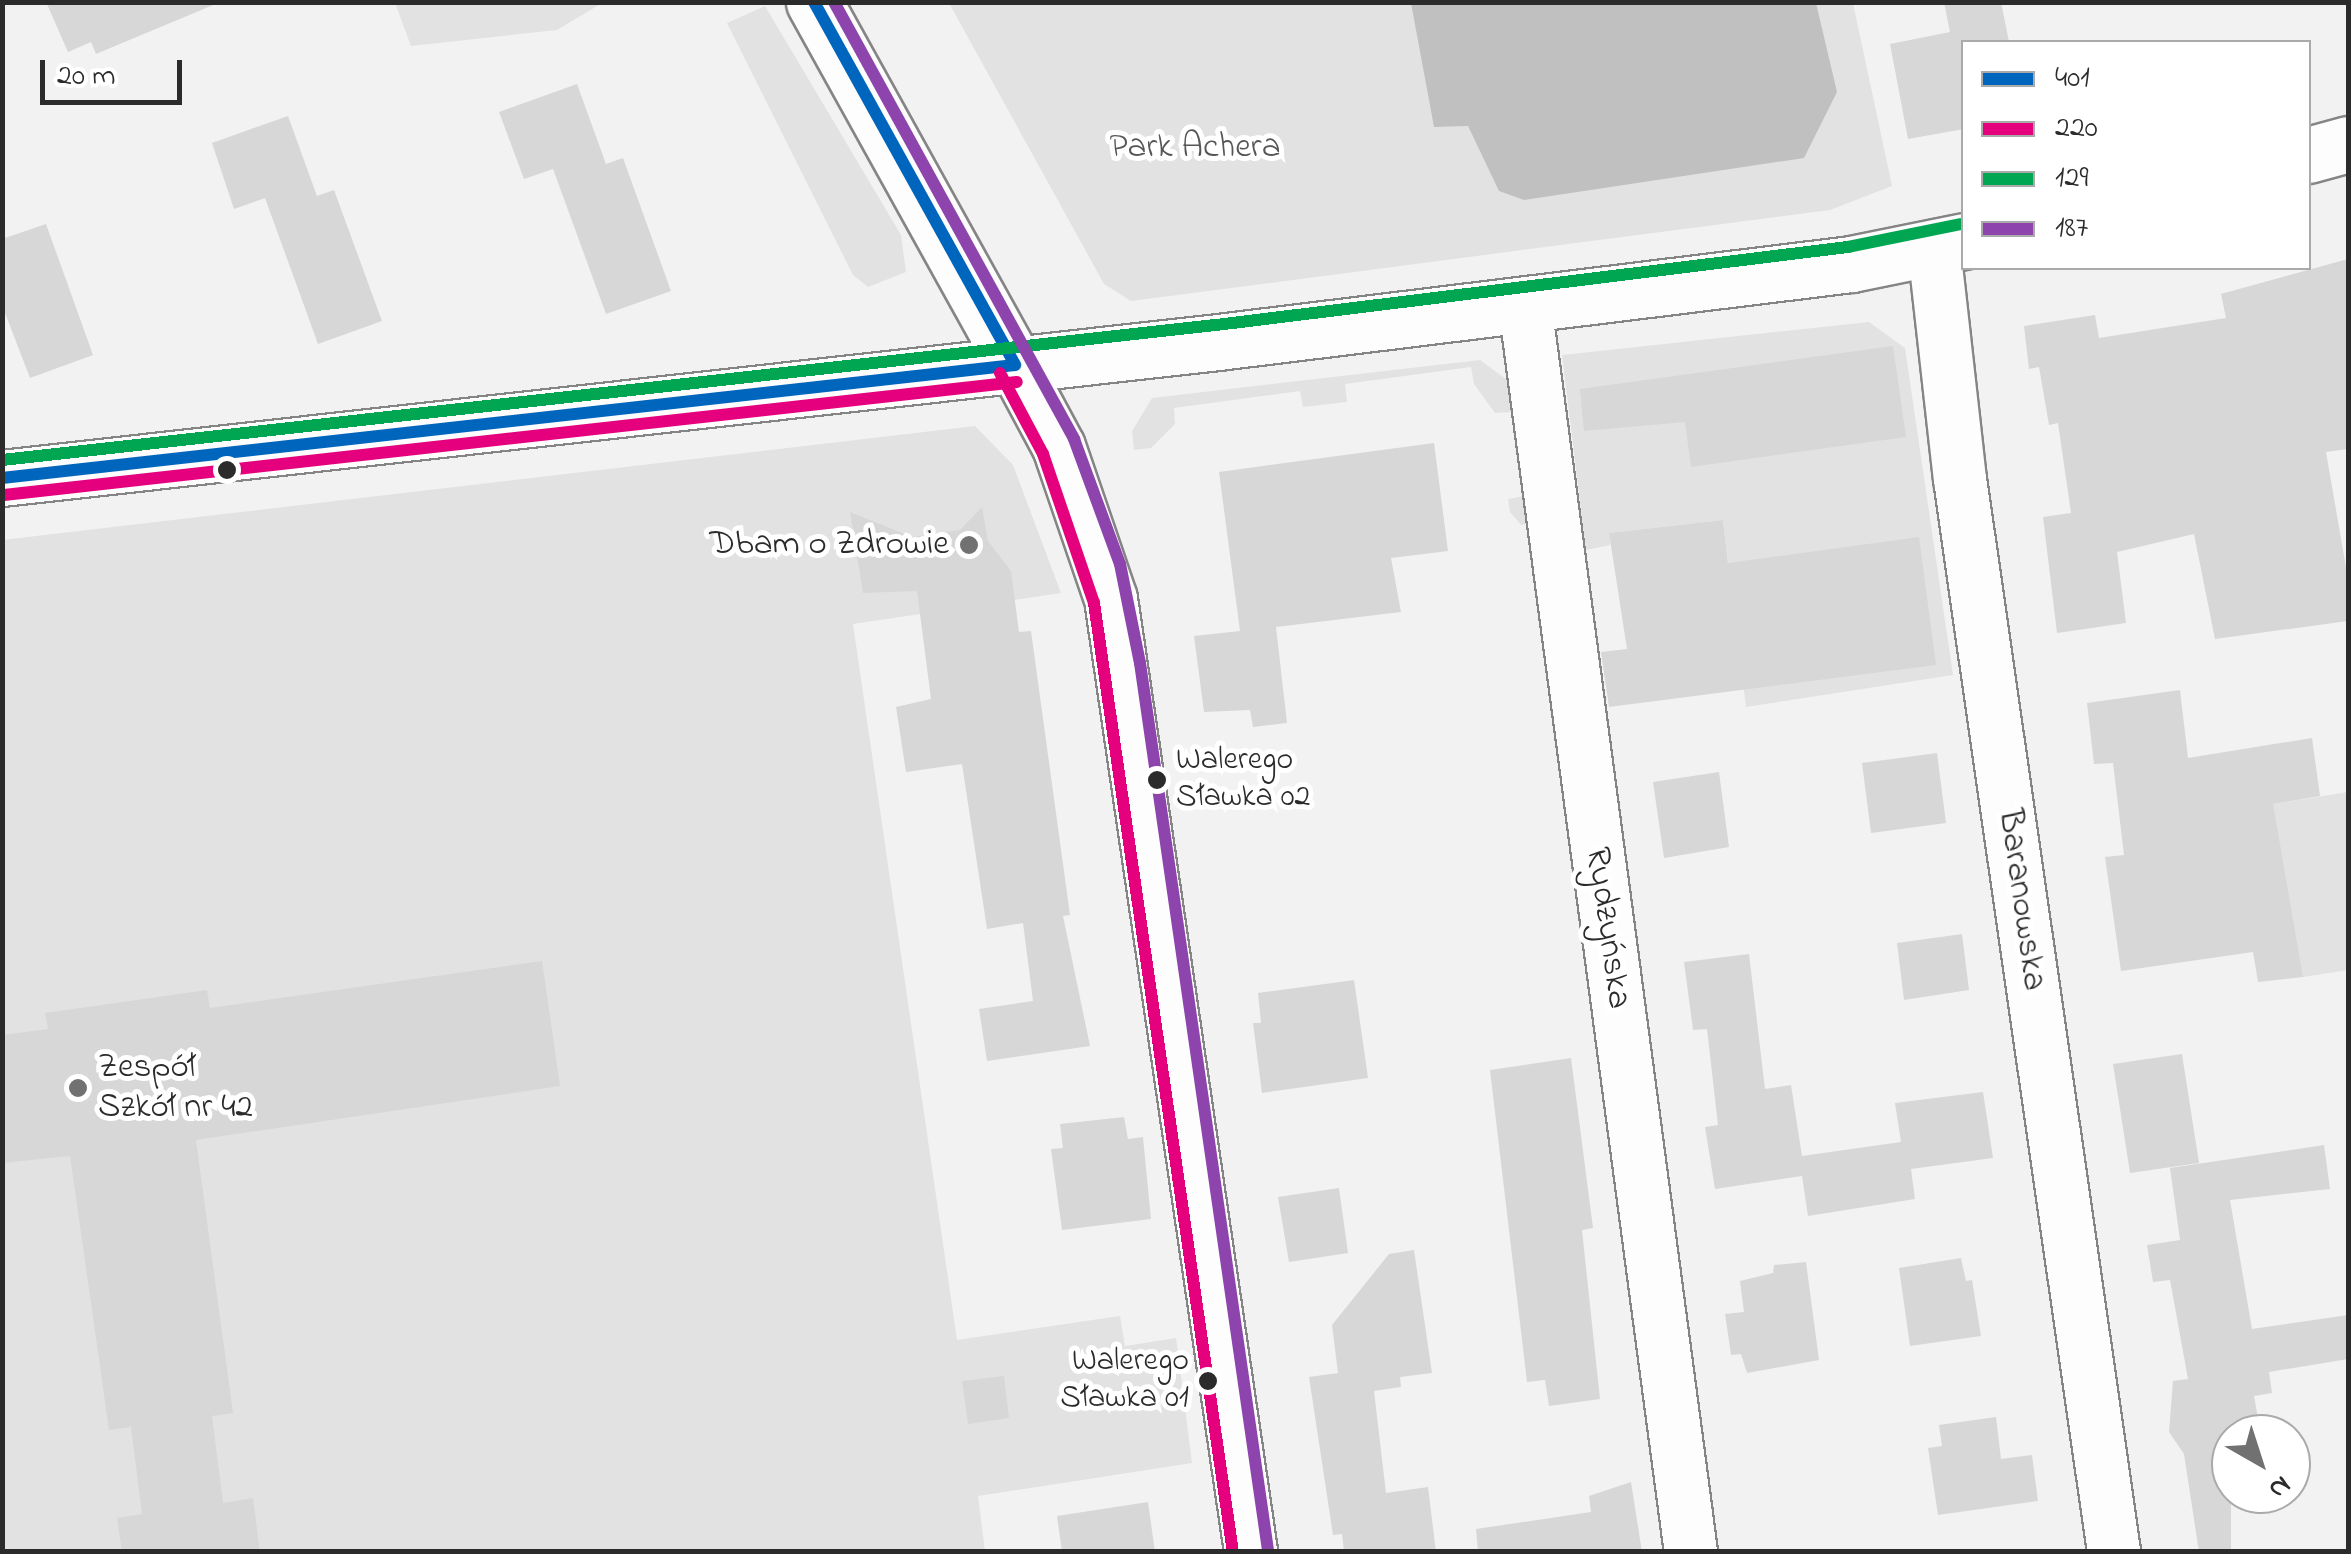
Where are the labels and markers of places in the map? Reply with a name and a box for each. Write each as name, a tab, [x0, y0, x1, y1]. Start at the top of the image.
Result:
unlabelled marker	[217, 460, 237, 480]
place label: Dbam o Zdrowie	[710, 524, 949, 566]
marker: Dbam o Zdrowie	[958, 534, 980, 556]
place label: Walerego Sławka 02	[1176, 743, 1310, 818]
marker: Walerego Sławka 02	[1147, 770, 1167, 790]
place label: Zespół Szkół nr 42	[98, 1047, 253, 1129]
marker: Zespół Szkół nr 42	[67, 1077, 89, 1099]
place label: Walerego Sławka 01	[1060, 1344, 1189, 1419]
marker: Walerego Sławka 01	[1198, 1371, 1218, 1391]

